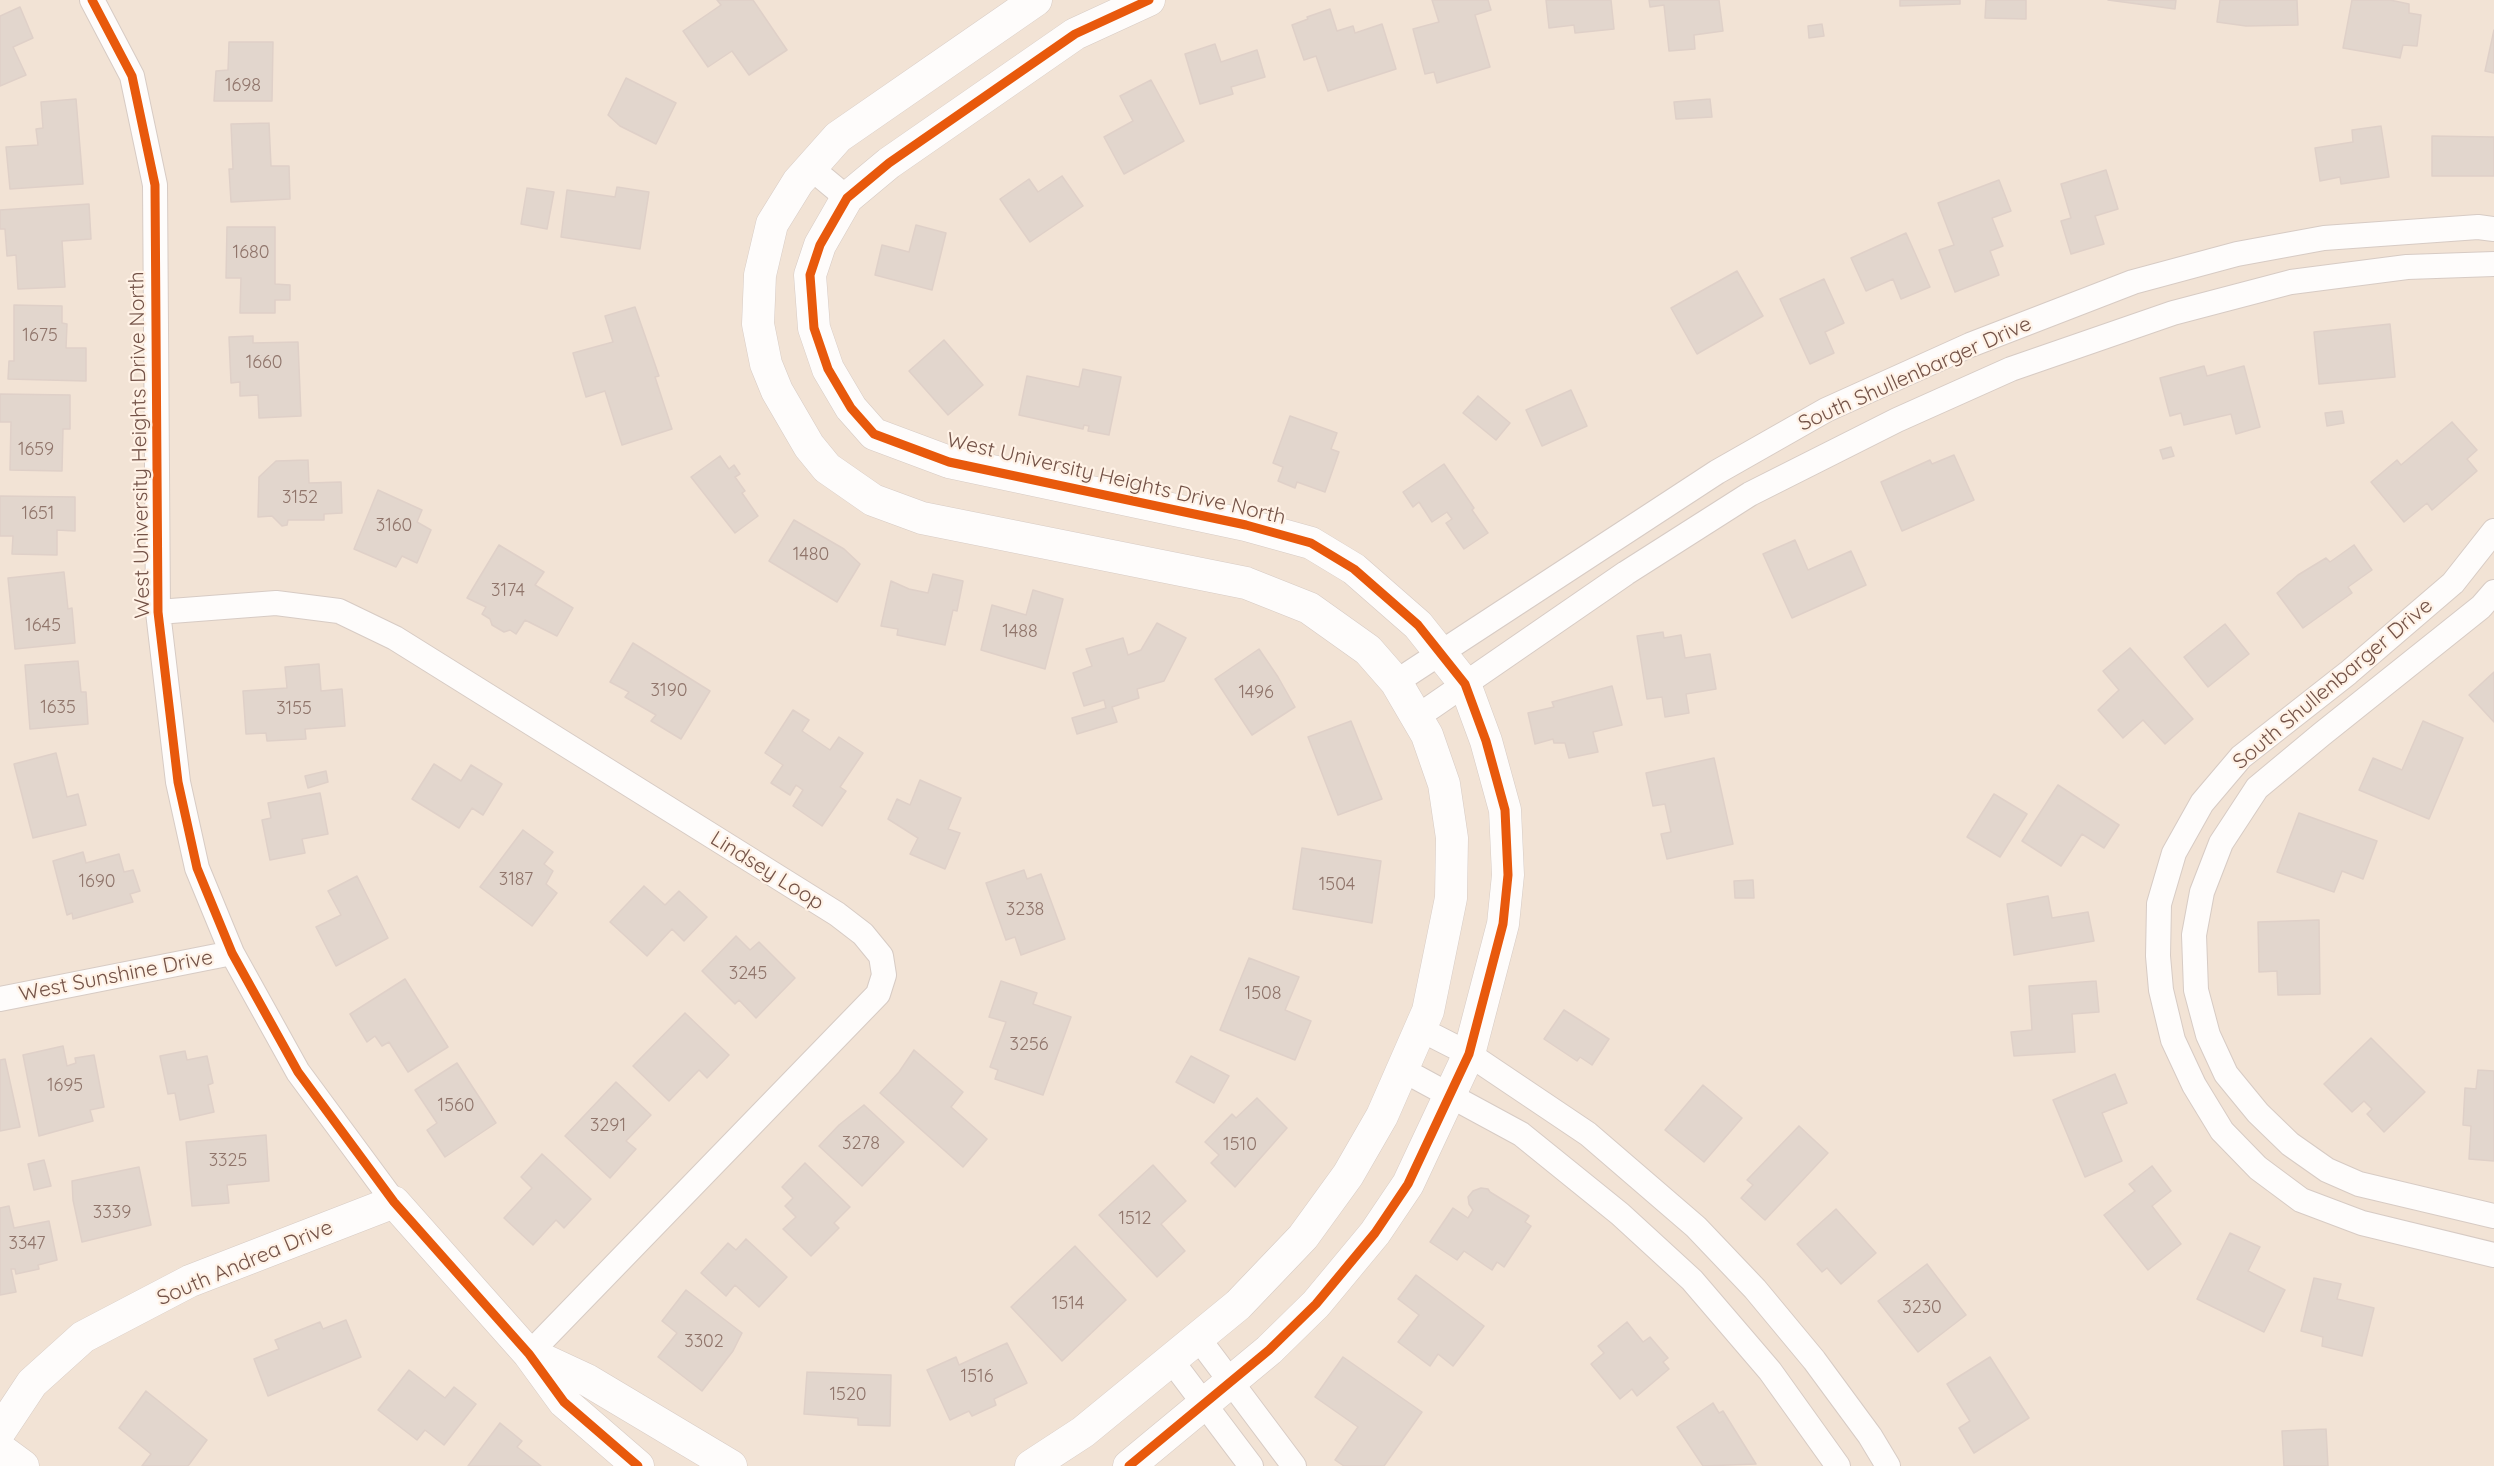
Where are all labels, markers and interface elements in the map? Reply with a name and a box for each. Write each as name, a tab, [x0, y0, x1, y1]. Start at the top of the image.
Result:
house number: 1698	[225, 75, 261, 97]
house number: 1680	[233, 242, 269, 264]
street label: West University Heights Drive North	[124, 271, 156, 619]
street label: South Shullenbarger Drive	[1795, 311, 2035, 437]
house number: 1675	[22, 325, 58, 347]
house number: 1660	[246, 352, 282, 374]
street label: West University Heights Drive North	[944, 428, 1288, 530]
house number: 1659	[18, 439, 54, 461]
house number: 3152	[282, 487, 318, 509]
house number: 1651	[22, 503, 54, 525]
house number: 3160	[376, 515, 412, 537]
house number: 1480	[793, 544, 829, 566]
house number: 3174	[491, 580, 525, 602]
street label: South Shullenbarger Drive	[2228, 593, 2438, 775]
house number: 1645	[25, 615, 61, 637]
house number: 1488	[1002, 621, 1038, 643]
house number: 3190	[651, 680, 687, 702]
house number: 1496	[1238, 682, 1274, 704]
house number: 1635	[40, 697, 76, 719]
house number: 3155	[276, 698, 312, 720]
street label: Lindsey Loop	[706, 826, 828, 916]
house number: 3187	[499, 869, 533, 891]
house number: 1690	[78, 871, 116, 893]
house number: 1504	[1319, 874, 1355, 896]
house number: 3238	[1006, 899, 1044, 921]
street label: West Sunshine Drive	[17, 945, 215, 1007]
house number: 3245	[729, 963, 767, 985]
house number: 1508	[1245, 983, 1281, 1005]
house number: 3256	[1010, 1034, 1048, 1056]
house number: 1695	[47, 1075, 83, 1097]
house number: 1560	[438, 1095, 474, 1117]
house number: 3291	[590, 1115, 626, 1137]
house number: 3278	[842, 1133, 880, 1155]
house number: 1510	[1223, 1134, 1257, 1156]
house number: 3325	[209, 1150, 247, 1172]
house number: 3339	[93, 1202, 131, 1224]
house number: 1512	[1118, 1208, 1152, 1230]
street label: South Andrea Drive	[153, 1215, 337, 1311]
house number: 3347	[8, 1233, 46, 1255]
house number: 1514	[1052, 1293, 1084, 1315]
house number: 3230	[1902, 1297, 1942, 1319]
house number: 3302	[684, 1331, 724, 1353]
house number: 1516	[961, 1366, 993, 1388]
house number: 1520	[829, 1384, 867, 1406]

